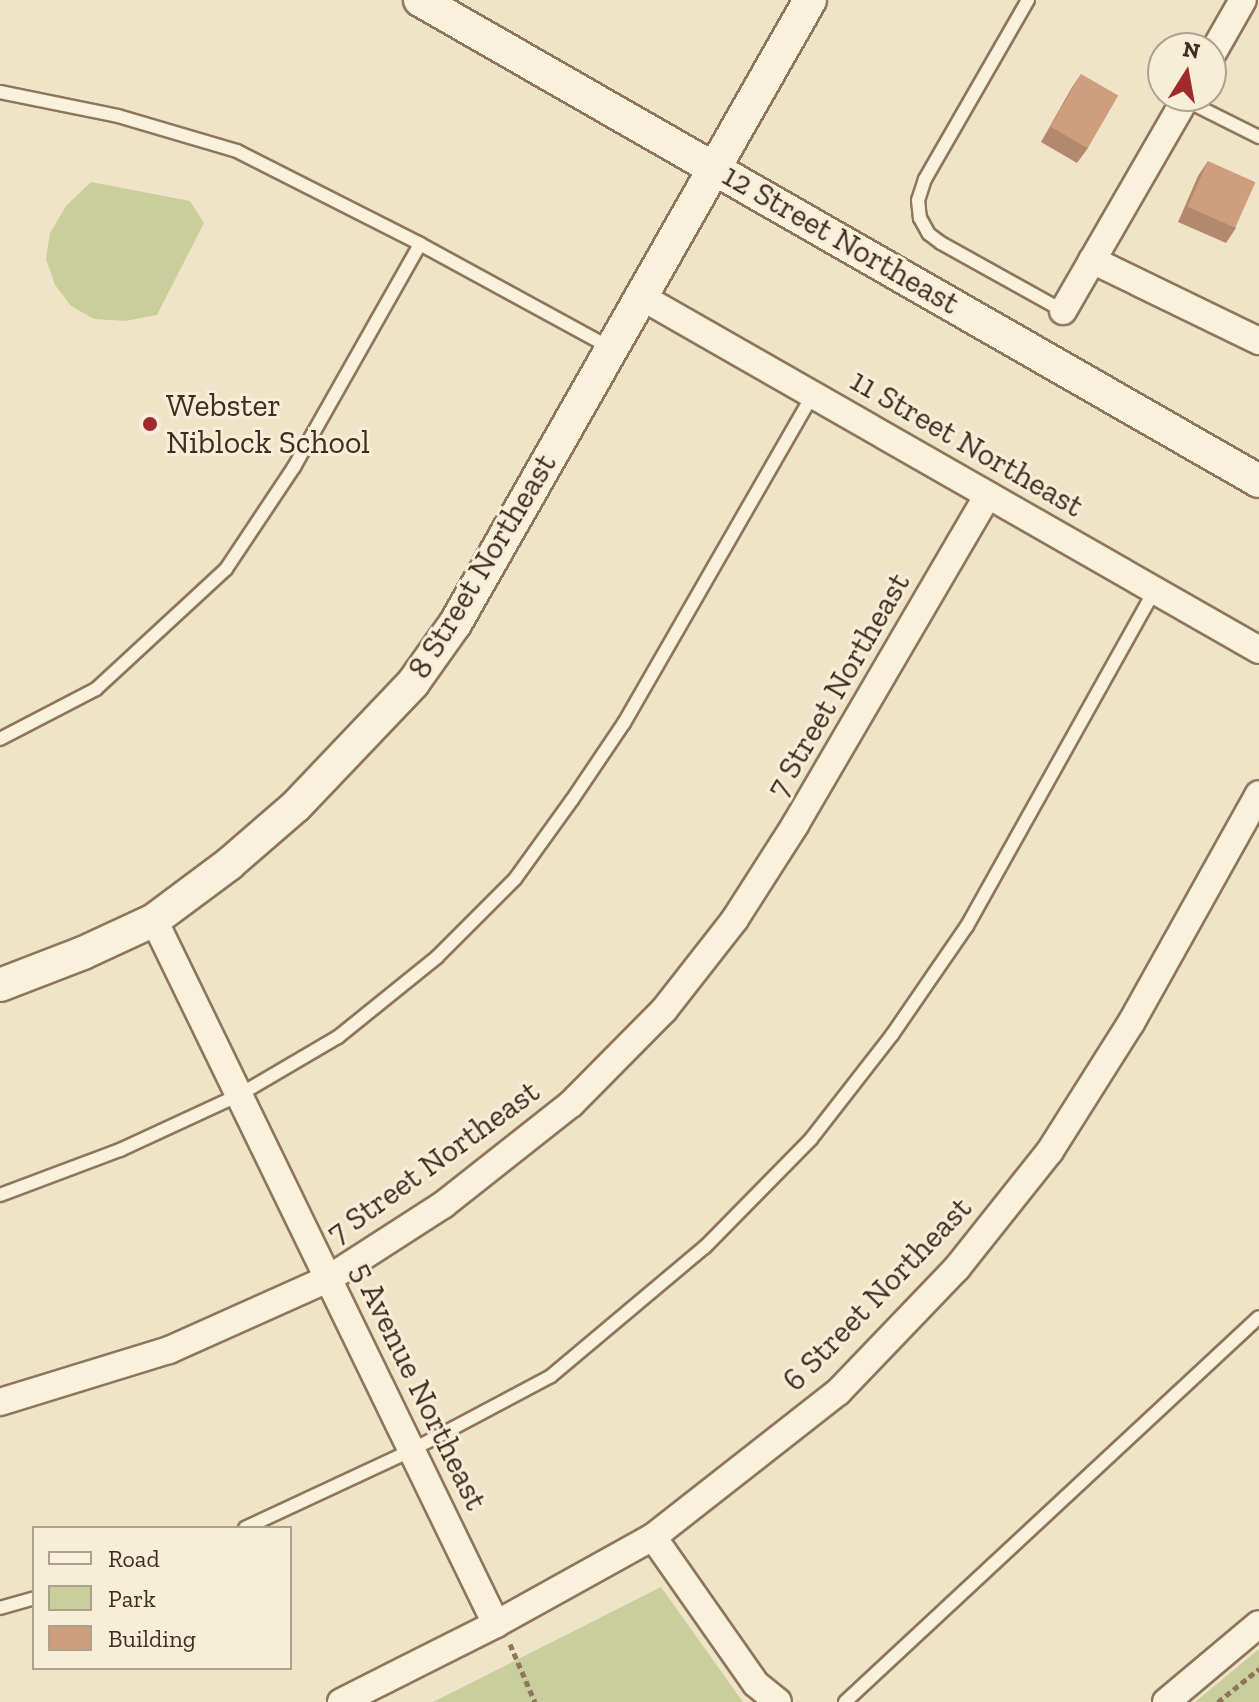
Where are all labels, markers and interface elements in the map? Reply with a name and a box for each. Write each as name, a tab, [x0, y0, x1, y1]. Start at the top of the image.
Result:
north arrow	[1147, 32, 1227, 112]
text: N	[1180, 35, 1202, 65]
street label: 12 Street Northeast	[716, 156, 966, 322]
street label: 11 Street Northeast	[844, 361, 1090, 525]
place label: Webster Niblock School	[166, 387, 370, 462]
marker: Webster Niblock School	[141, 415, 159, 433]
street label: 8 Street Northeast	[400, 447, 564, 685]
street label: 7 Street Northeast	[758, 566, 918, 804]
street label: 7 Street Northeast	[319, 1072, 547, 1252]
street label: 6 Street Northeast	[775, 1189, 979, 1399]
street label: 5 Avenue Northeast	[342, 1256, 496, 1516]
legend	[32, 1526, 292, 1670]
text: Road	[108, 1544, 160, 1573]
text: Park	[108, 1584, 156, 1613]
text: Building	[108, 1624, 196, 1653]

